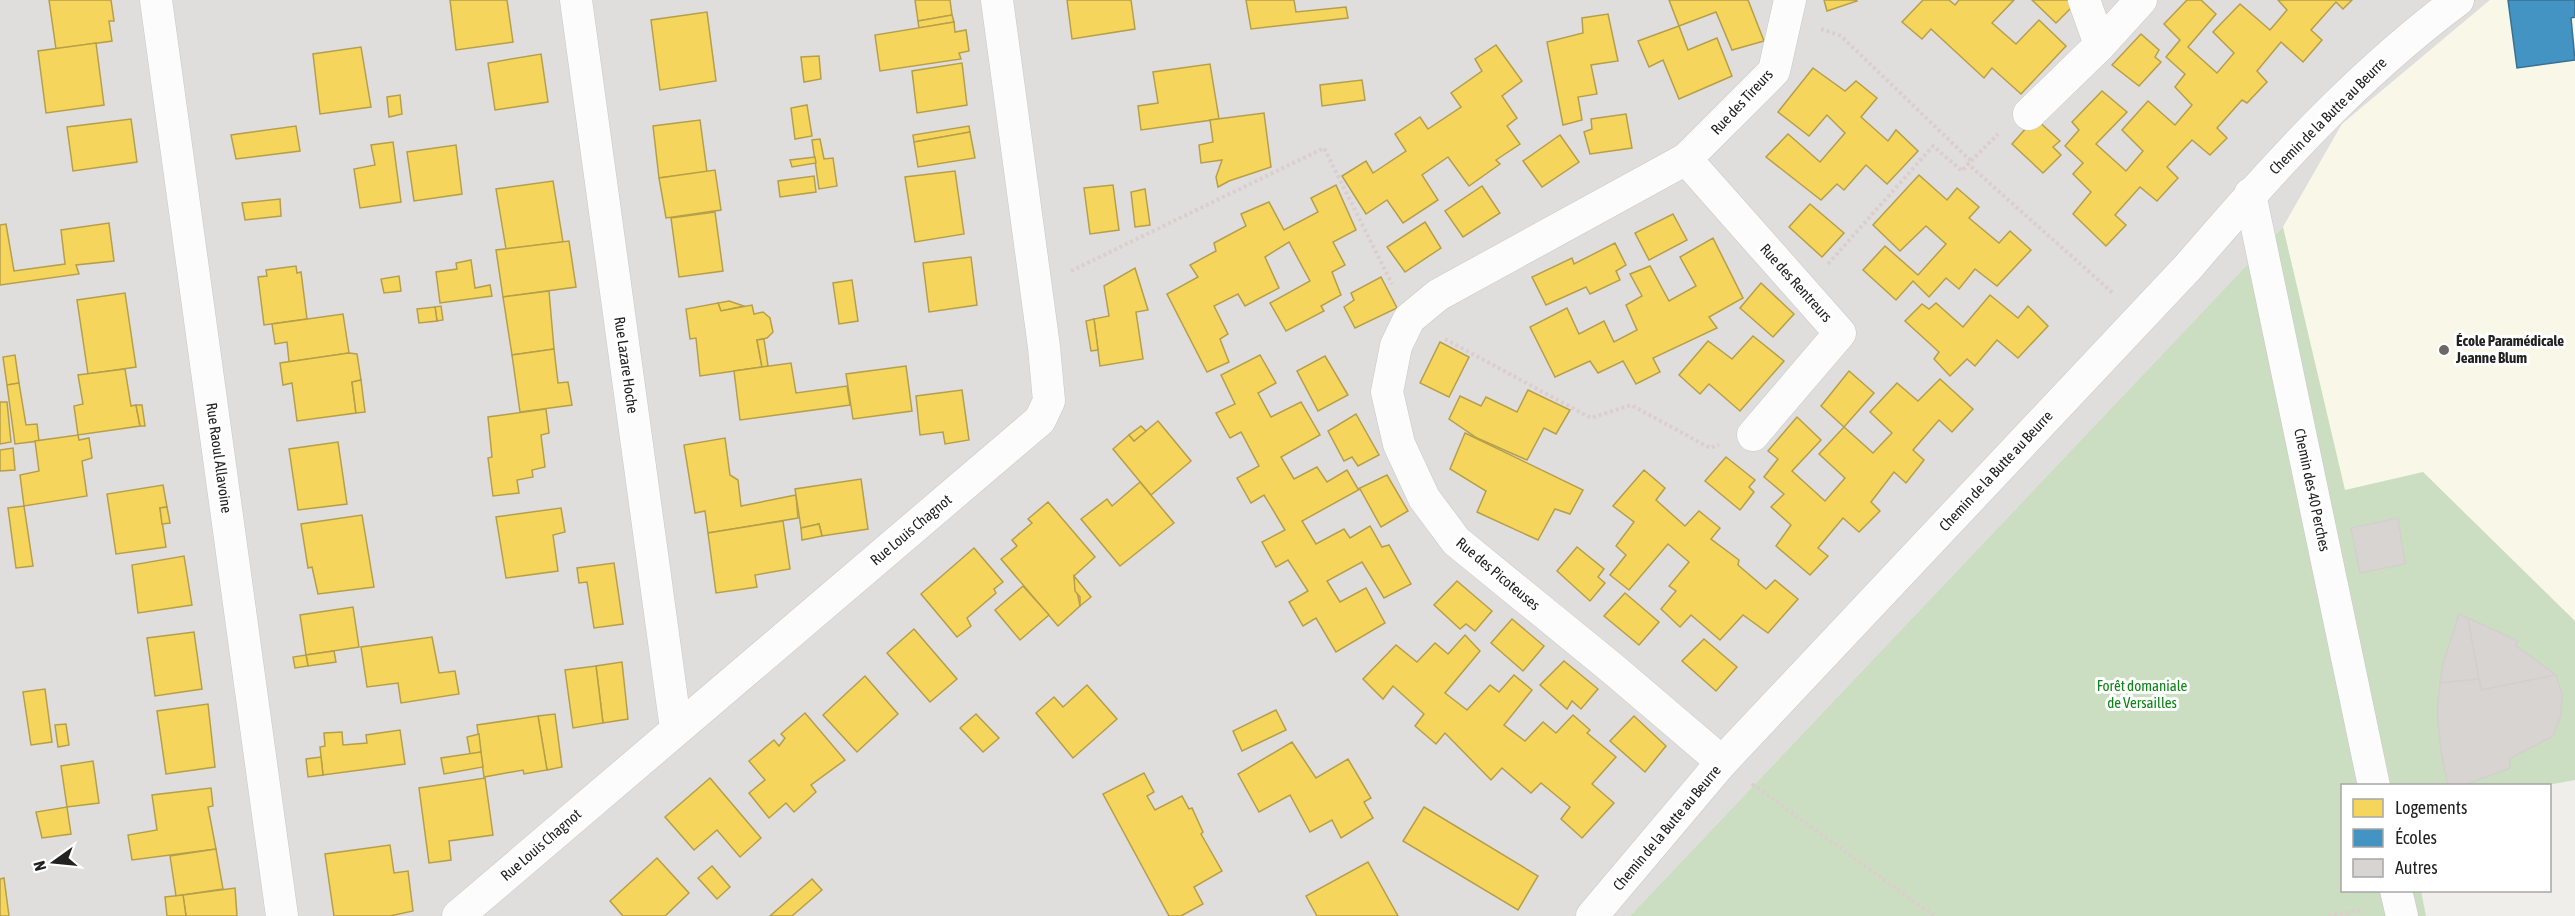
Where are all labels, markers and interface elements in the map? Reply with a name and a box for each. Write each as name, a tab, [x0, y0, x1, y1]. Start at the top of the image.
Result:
street label: Chemin de la Butte au Beurre	[2266, 54, 2390, 178]
street label: Rue des Tireurs	[1707, 66, 1776, 138]
street label: Rue des Rentreurs	[1757, 240, 1836, 325]
street label: Rue Lazare Hoche	[611, 315, 642, 415]
place label: École Paramédicale Jeanne Blum	[2455, 332, 2564, 366]
marker: École Paramédicale Jeanne Blum	[2437, 343, 2451, 357]
street label: Rue Raoul Allavoine	[203, 402, 236, 514]
street label: Chemin de la Butte au Beurre	[1935, 407, 2056, 534]
street label: Chemin des 40 Perches	[2291, 427, 2334, 553]
street label: Rue Louis Chagnot	[867, 491, 955, 568]
street label: Rue des Picoteuses	[1453, 534, 1543, 613]
park label: Forêt domaniale de Versailles	[2097, 677, 2188, 711]
street label: Chemin de la Butte au Beurre	[1609, 761, 1724, 894]
legend	[2341, 784, 2551, 892]
text: Logements	[2395, 797, 2467, 818]
street label: Rue Louis Chagnot	[497, 805, 584, 884]
text: Écoles	[2395, 827, 2437, 848]
north arrow	[24, 832, 84, 892]
text: Autres	[2395, 857, 2438, 878]
text: N	[30, 859, 49, 873]

